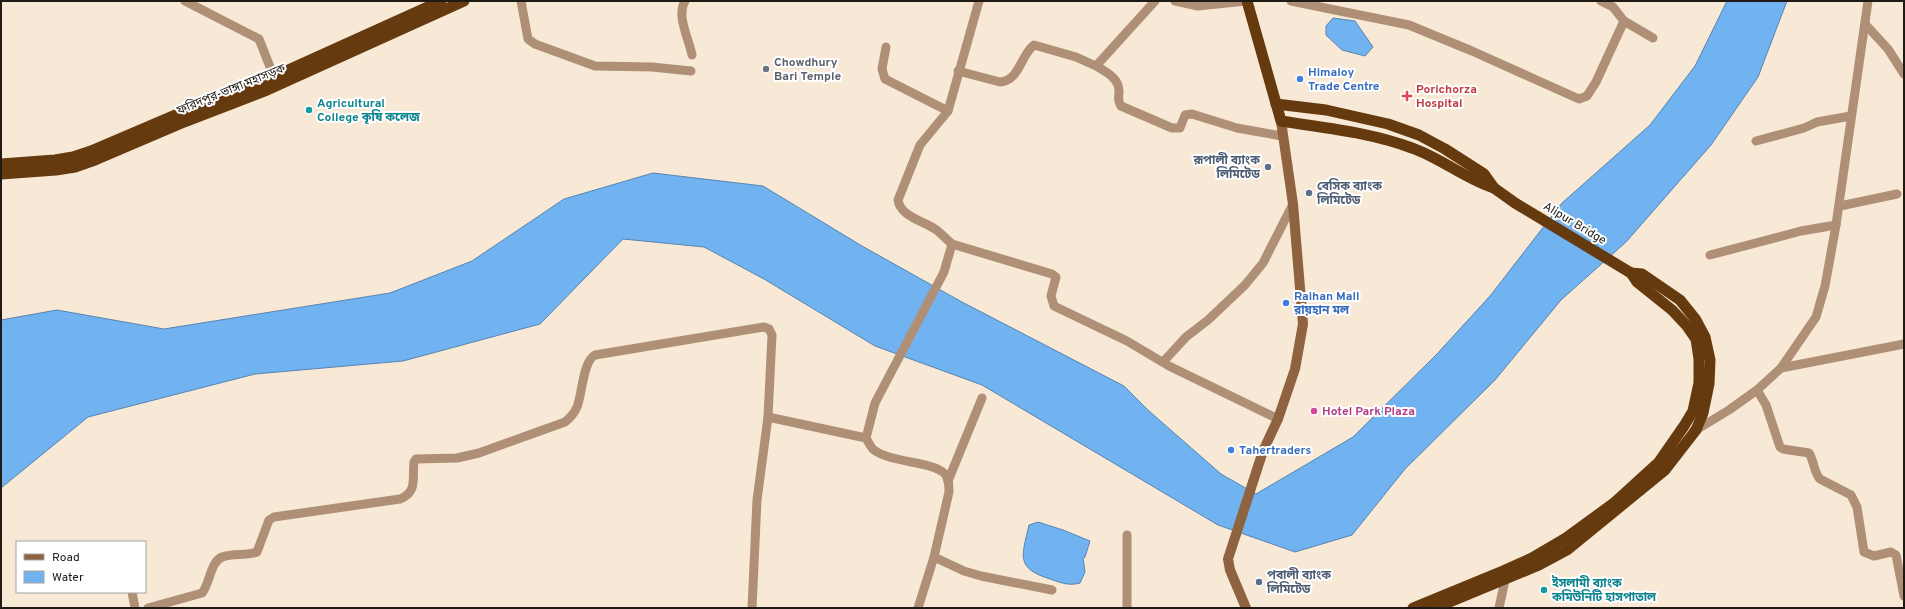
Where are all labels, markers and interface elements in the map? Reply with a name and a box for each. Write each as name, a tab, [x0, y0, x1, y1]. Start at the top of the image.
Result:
place label: Chowdhury Bari Temple	[774, 55, 841, 85]
street label: ফরিদপুর-ভাঙ্গা মহাসড়ক	[173, 60, 288, 119]
marker: Chowdhury Bari Temple	[761, 64, 771, 74]
place label: Himaloy Trade Centre	[1308, 65, 1380, 95]
marker: Himaloy Trade Centre	[1295, 74, 1305, 84]
place label: Porichorza Hospital	[1416, 82, 1477, 112]
marker: Porichorza Hospital	[1401, 90, 1413, 102]
place label: Agricultural College কৃষি কলেজ	[317, 96, 420, 126]
marker: Agricultural College কৃষি কলেজ	[304, 105, 314, 115]
place label: রূপালী ব্যাংক লিমিটেড	[1192, 152, 1260, 183]
marker: রূপালী ব্যাংক লিমিটেড	[1263, 162, 1273, 172]
place label: বেসিক ব্যাংক লিমিটেড	[1316, 178, 1382, 209]
marker: বেসিক ব্যাংক লিমিটেড	[1304, 188, 1314, 198]
street label: Alipur Bridge	[1540, 199, 1609, 249]
place label: Raihan Mall রায়হান মল	[1293, 289, 1359, 319]
marker: Raihan Mall রায়হান মল	[1281, 298, 1291, 308]
place label: Hotel Park Plaza	[1322, 404, 1415, 420]
marker: Hotel Park Plaza	[1309, 406, 1319, 416]
place label: Tahertraders	[1239, 443, 1311, 459]
marker: Tahertraders	[1226, 445, 1236, 455]
legend	[16, 541, 146, 593]
text: Road	[52, 550, 80, 566]
place label: পূবালী ব্যাংক লিমিটেড	[1266, 567, 1331, 598]
text: Water	[52, 570, 84, 586]
place label: ইসলামী ব্যাংক কমিউনিটি হাসপাতাল	[1551, 575, 1657, 606]
marker: পূবালী ব্যাংক লিমিটেড	[1254, 577, 1264, 587]
marker: ইসলামী ব্যাংক কমিউনিটি হাসপাতাল	[1539, 585, 1549, 595]

